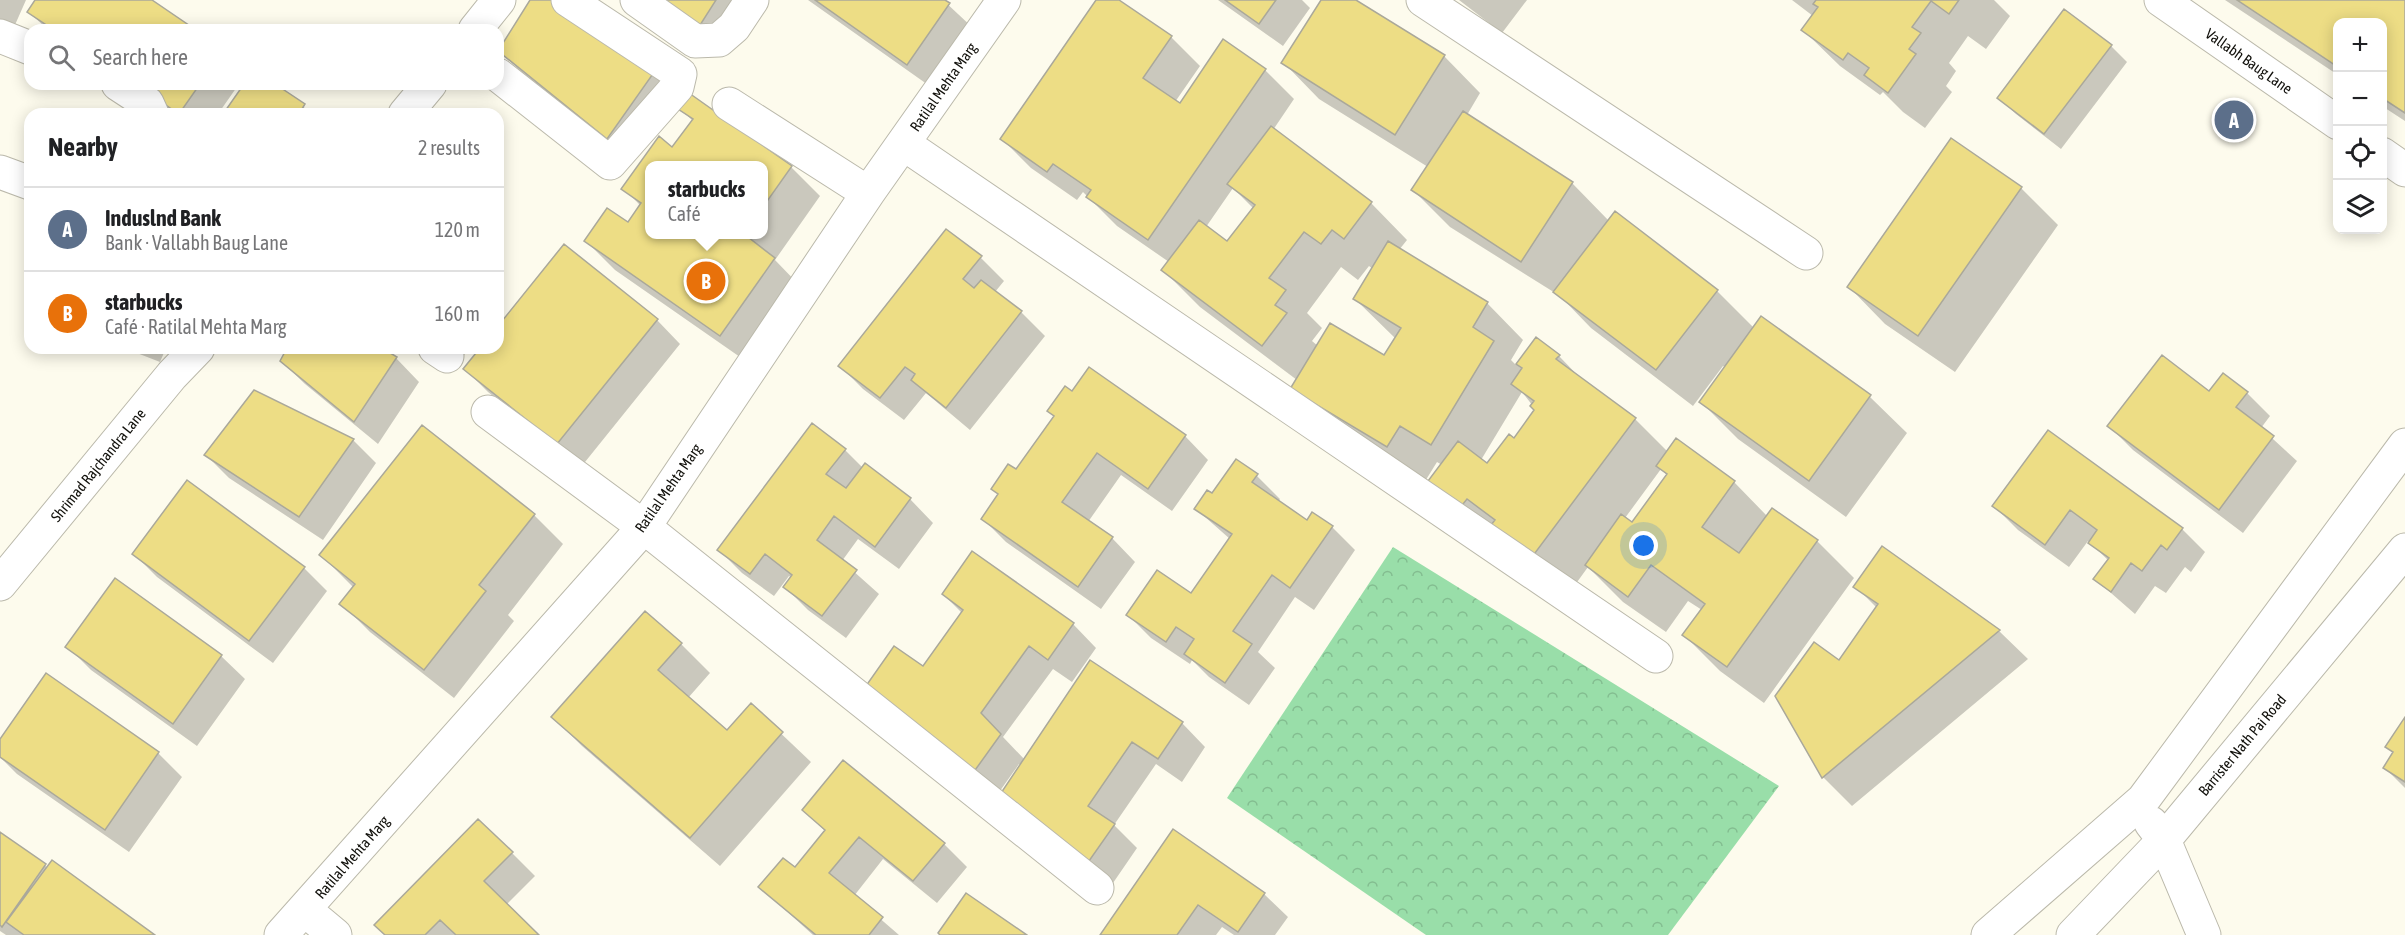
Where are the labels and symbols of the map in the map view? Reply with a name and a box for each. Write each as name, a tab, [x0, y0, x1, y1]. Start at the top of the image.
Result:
street label: Vallabh Baug Lane	[2202, 25, 2296, 97]
street label: Ratilal Mehta Marg	[906, 39, 980, 135]
pin: A	[2214, 98, 2254, 142]
pin: B	[686, 258, 726, 304]
street label: Shrimad Rajchandra Lane	[47, 405, 149, 525]
street label: Ratilal Mehta Marg	[631, 440, 705, 536]
your location	[1629, 531, 1658, 560]
street label: Barrister Nath Pai Road	[2195, 691, 2289, 799]
street label: Ratilal Mehta Marg	[311, 812, 393, 902]

